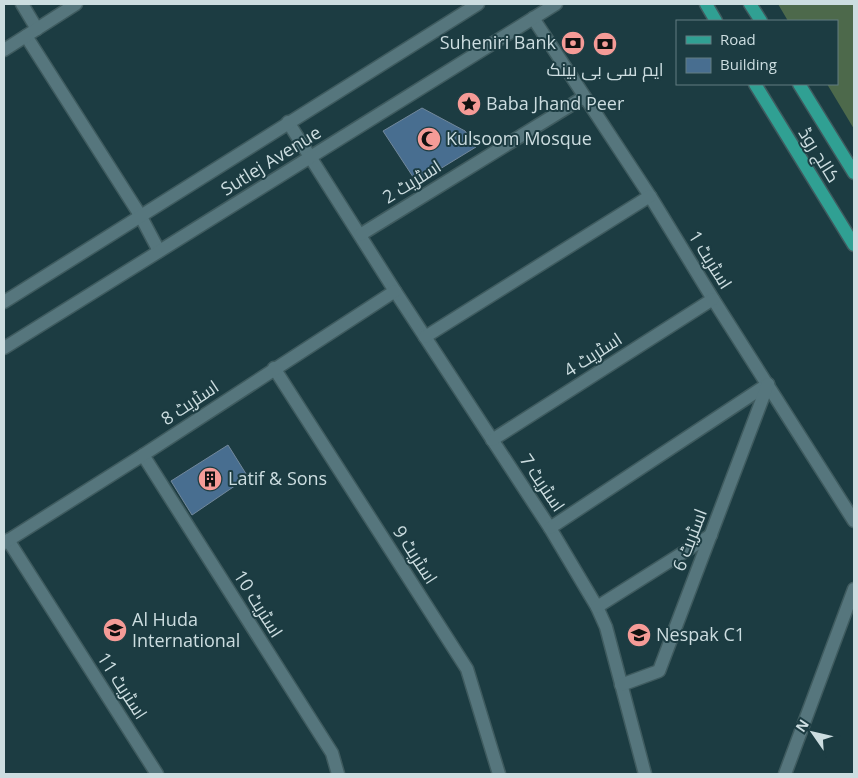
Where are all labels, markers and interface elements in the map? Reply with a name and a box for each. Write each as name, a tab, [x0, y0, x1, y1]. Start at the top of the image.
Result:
legend	[676, 20, 838, 85]
text: Road	[720, 29, 756, 49]
place label: Suheniri Bank	[440, 30, 557, 54]
bank icon: Suheniri Bank	[560, 30, 586, 56]
bank icon: ایم سی بی بینک	[592, 31, 618, 57]
text: Building	[720, 54, 777, 74]
place label: ایم سی بی بینک	[546, 57, 664, 82]
place icon: Baba Jhand Peer	[456, 91, 482, 117]
place label: Baba Jhand Peer	[486, 91, 625, 115]
street label: Sutlej Avenue	[216, 120, 325, 201]
street label: کالج روڈ	[793, 122, 846, 187]
mosque icon: Kulsoom Mosque	[416, 126, 442, 152]
place label: Kulsoom Mosque	[446, 126, 592, 150]
street label: اسٹریٹ 2	[378, 154, 445, 209]
street label: اسٹریٹ 1	[683, 226, 738, 293]
street label: اسٹریٹ 4	[559, 326, 626, 382]
street label: اسٹریٹ 8	[156, 374, 223, 430]
street label: اسٹریٹ 7	[515, 449, 571, 516]
building icon: Latif & Sons	[197, 466, 223, 492]
place label: Latif & Sons	[228, 466, 327, 490]
street label: اسٹریٹ 6	[666, 505, 712, 574]
street label: اسٹریٹ 9	[388, 521, 444, 588]
street label: اسٹریٹ 10	[229, 565, 289, 642]
place label: Al Huda International	[132, 607, 240, 652]
school or university icon: Al Huda International	[102, 617, 128, 643]
school or university icon: Nespak C1	[626, 622, 652, 648]
place label: Nespak C1	[656, 622, 745, 646]
street label: اسٹریٹ 11	[92, 647, 153, 724]
north arrow	[788, 708, 838, 758]
text: N	[791, 715, 813, 735]

